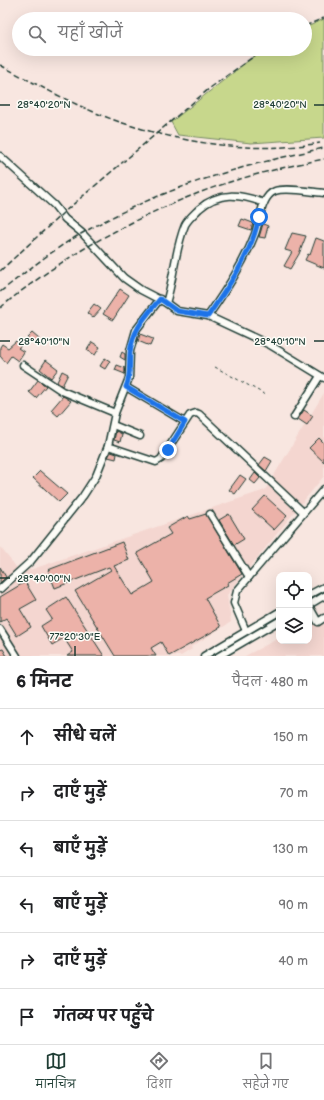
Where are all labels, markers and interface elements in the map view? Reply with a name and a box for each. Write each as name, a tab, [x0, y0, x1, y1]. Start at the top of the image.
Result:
search box	[12, 12, 312, 56]
icon: search	[26, 23, 48, 45]
text: यहाँ खोजें	[58, 24, 123, 43]
text: 28°40'20"N	[17, 99, 71, 111]
text: 28°40'20"N	[253, 99, 307, 111]
route start	[250, 208, 268, 226]
text: 28°40'10"N	[18, 336, 70, 348]
text: 28°40'10"N	[254, 336, 306, 348]
route end	[159, 441, 177, 459]
map controls	[276, 572, 312, 644]
button: locate	[276, 572, 312, 608]
text: 28°40'00"N	[17, 573, 71, 585]
button: layers	[276, 608, 312, 644]
text: 77°20'30"E	[50, 631, 101, 643]
text: 6 मिनट	[16, 672, 72, 692]
text: पैदल · 480 m	[232, 674, 308, 690]
icon: ahead	[16, 726, 38, 748]
text: सीधे चलें	[54, 727, 116, 746]
text: 150 m	[274, 729, 308, 745]
icon: right	[16, 782, 38, 804]
text: दाएँ मुड़ें	[54, 783, 106, 802]
text: 70 m	[280, 785, 308, 801]
icon: left	[16, 838, 38, 860]
text: बाएँ मुड़ें	[54, 839, 107, 858]
text: 130 m	[273, 841, 308, 857]
icon: left	[16, 894, 38, 916]
text: बाएँ मुड़ें	[54, 895, 107, 914]
text: 90 m	[279, 897, 308, 913]
icon: right	[16, 950, 38, 972]
text: दाएँ मुड़ें	[54, 951, 106, 970]
text: 40 m	[278, 953, 308, 969]
icon: arrive	[16, 1006, 38, 1028]
text: गंतव्य पर पहुँचे	[54, 1007, 153, 1026]
tab: मानचित्र	[35, 1050, 76, 1096]
tab: दिशा	[147, 1050, 172, 1096]
tab: सहेजे गए	[243, 1050, 289, 1096]

